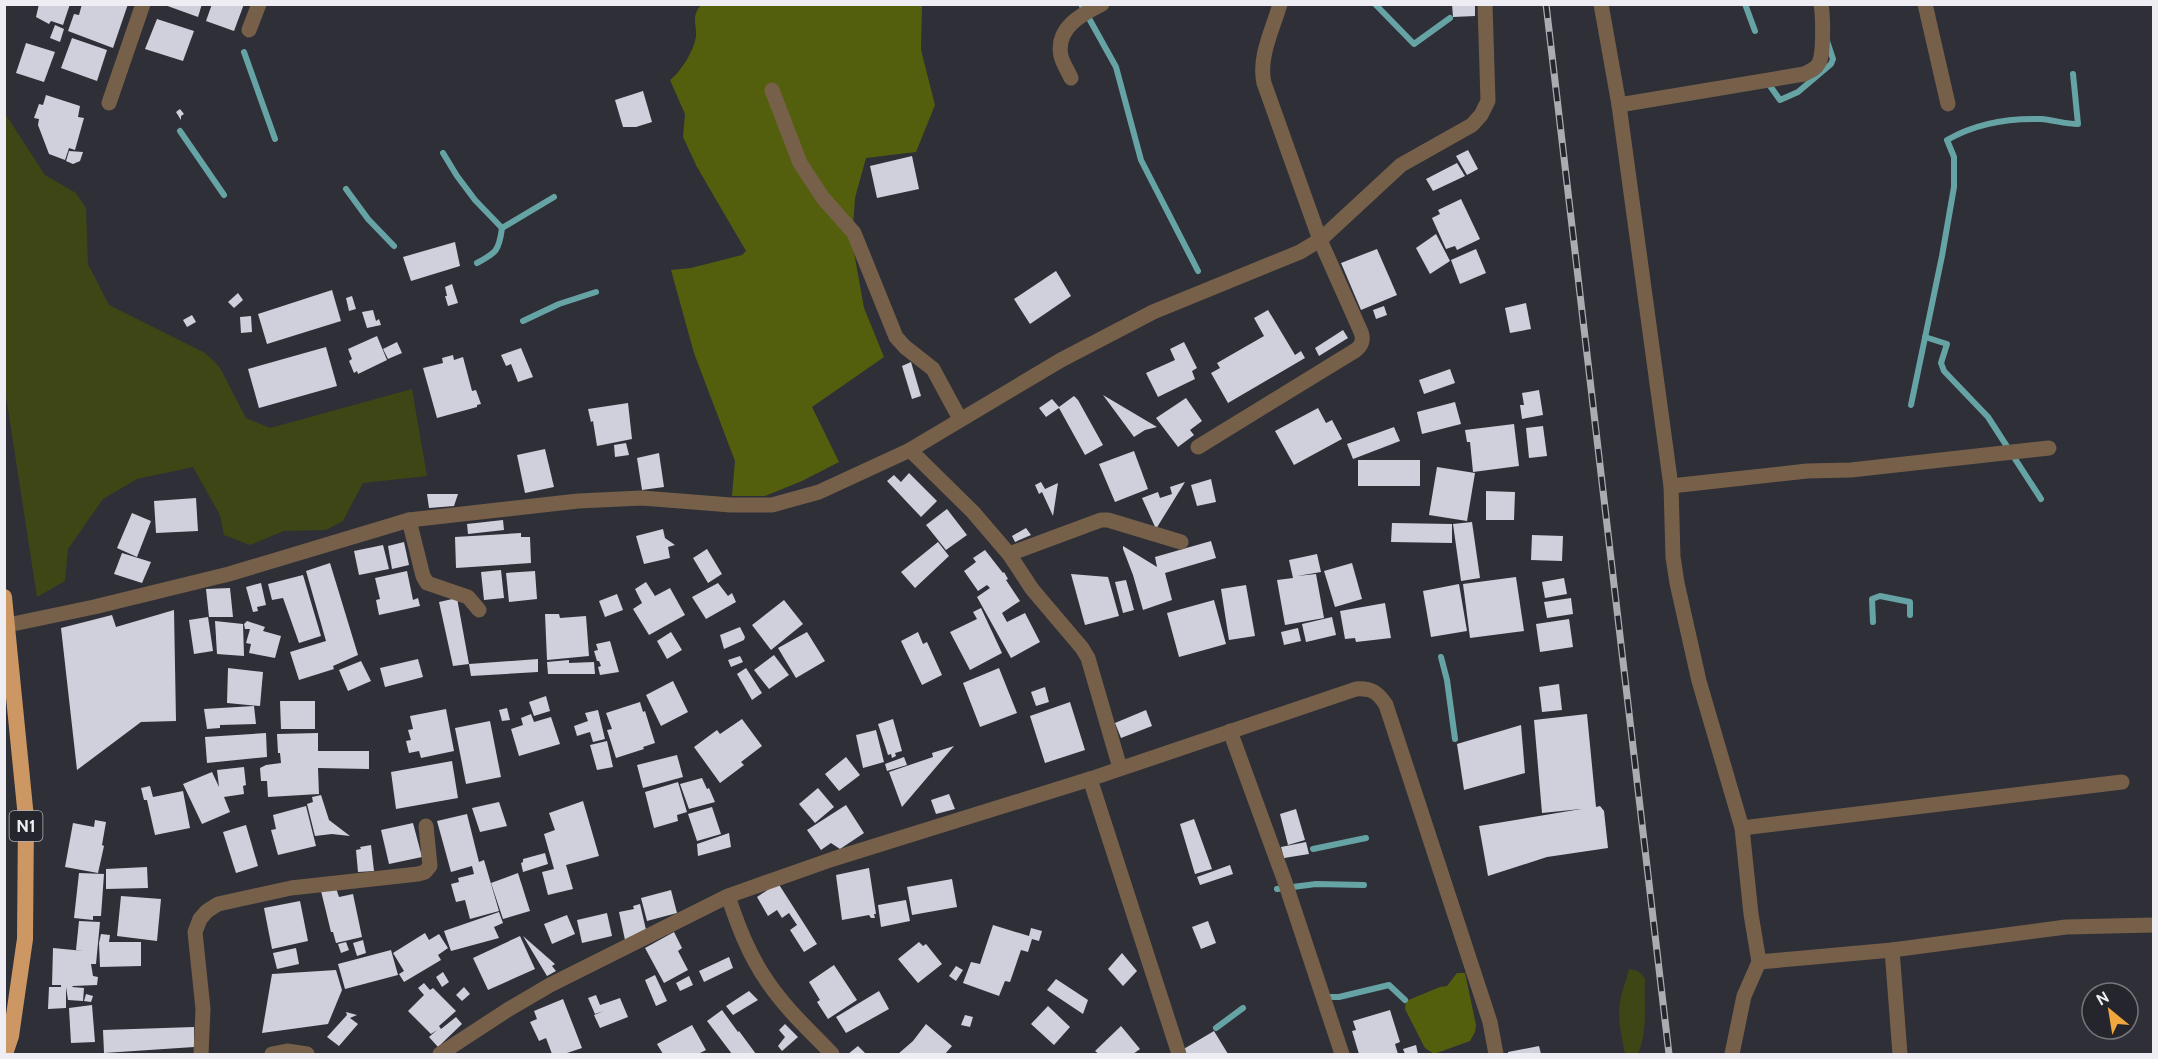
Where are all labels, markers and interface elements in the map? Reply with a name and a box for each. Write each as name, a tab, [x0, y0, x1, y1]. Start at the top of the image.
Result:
road number: N1	[9, 811, 42, 841]
north arrow	[2080, 981, 2140, 1041]
text: N	[2093, 987, 2112, 1009]

